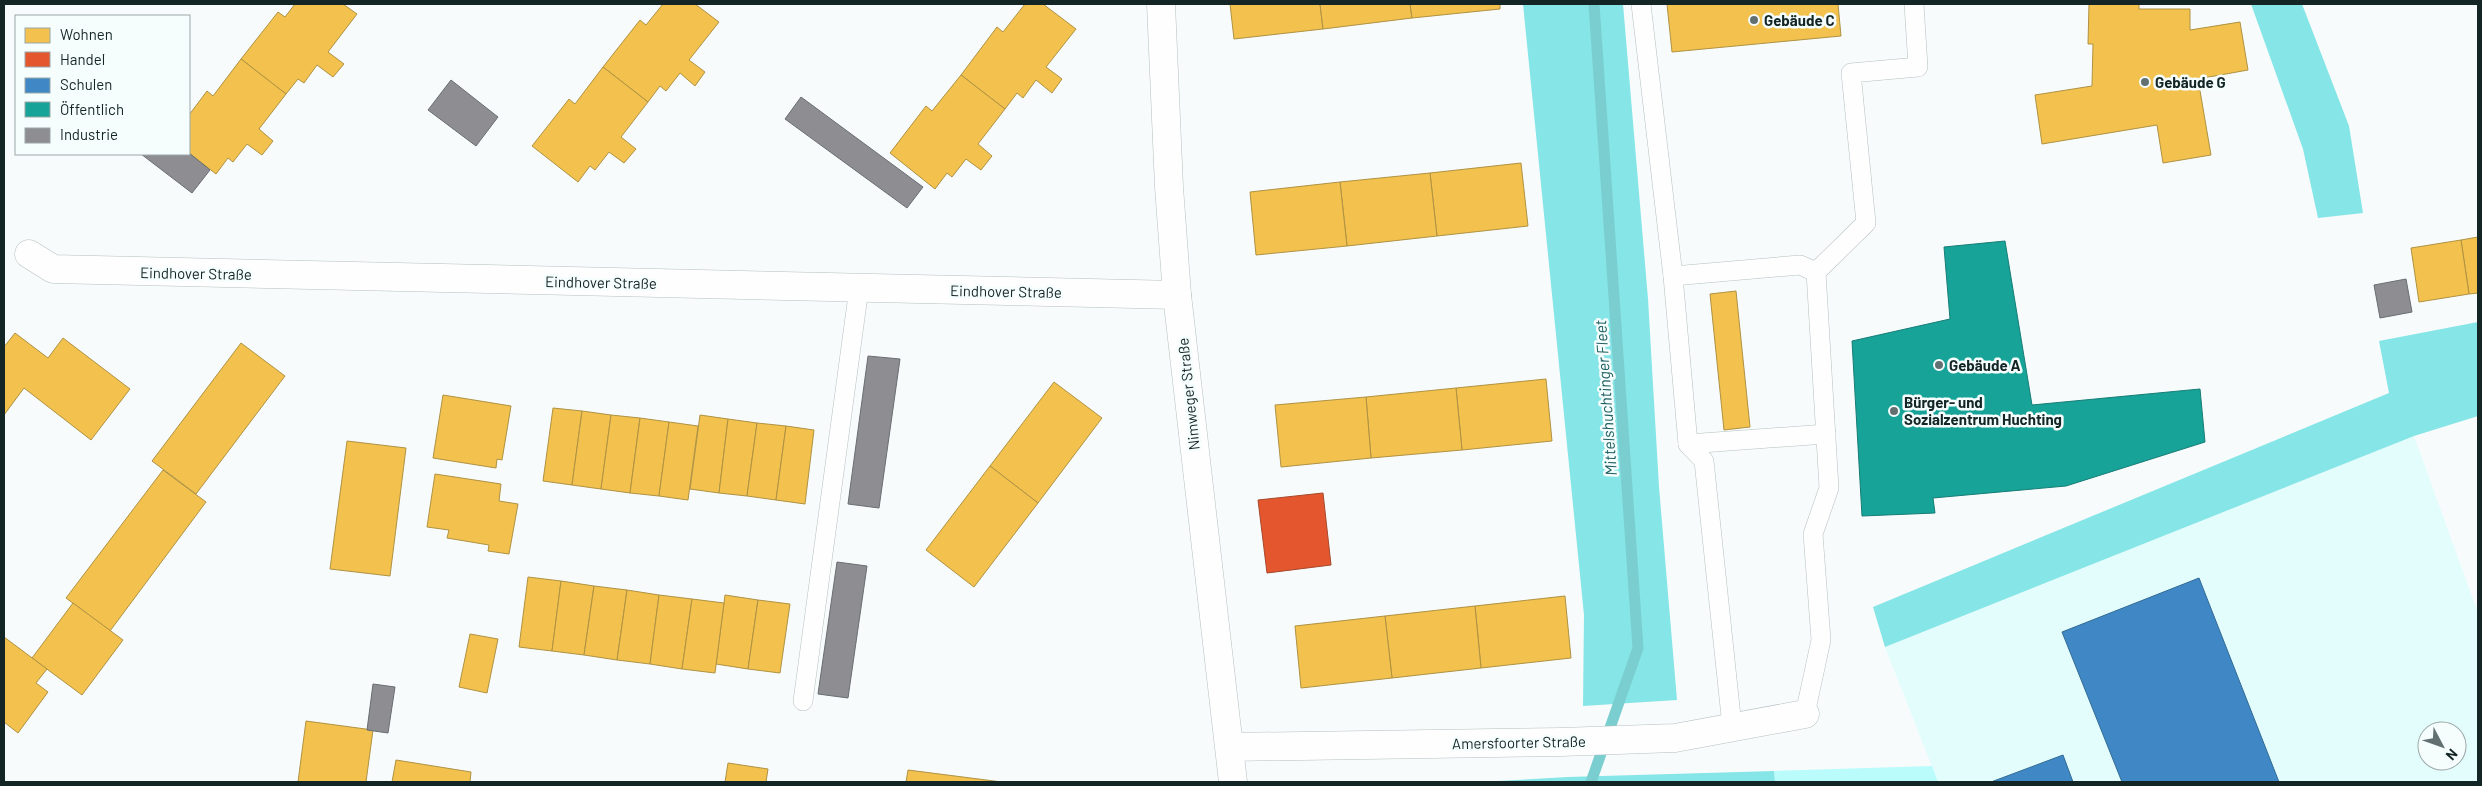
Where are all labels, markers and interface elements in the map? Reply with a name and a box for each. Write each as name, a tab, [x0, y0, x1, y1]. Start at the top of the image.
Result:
place label: Gebäude C	[1764, 11, 1835, 29]
marker: Gebäude C	[1748, 14, 1760, 26]
legend	[15, 15, 190, 155]
text: Wohnen	[60, 25, 113, 43]
text: Handel	[60, 50, 105, 68]
place label: Gebäude G	[2155, 73, 2226, 91]
text: Schulen	[60, 75, 112, 93]
marker: Gebäude G	[2139, 76, 2151, 88]
text: Öffentlich	[60, 100, 124, 118]
text: Industrie	[60, 125, 118, 143]
street label: Eindhover Straße	[140, 263, 252, 283]
street label: Eindhover Straße	[545, 272, 657, 292]
street label: Eindhover Straße	[950, 281, 1062, 301]
water label: Mittelshuchtinger Fleet	[1590, 319, 1620, 477]
street label: Nimweger Straße	[1173, 337, 1203, 451]
place label: Gebäude A	[1949, 356, 2021, 374]
marker: Gebäude A	[1933, 359, 1945, 371]
place label: Bürger- und Sozialzentrum Huchting	[1904, 393, 2062, 428]
marker: Bürger- und Sozialzentrum Huchting	[1888, 405, 1900, 417]
north arrow	[2417, 721, 2467, 771]
street label: Amersfoorter Straße	[1452, 732, 1586, 752]
text: N	[2443, 746, 2462, 764]

